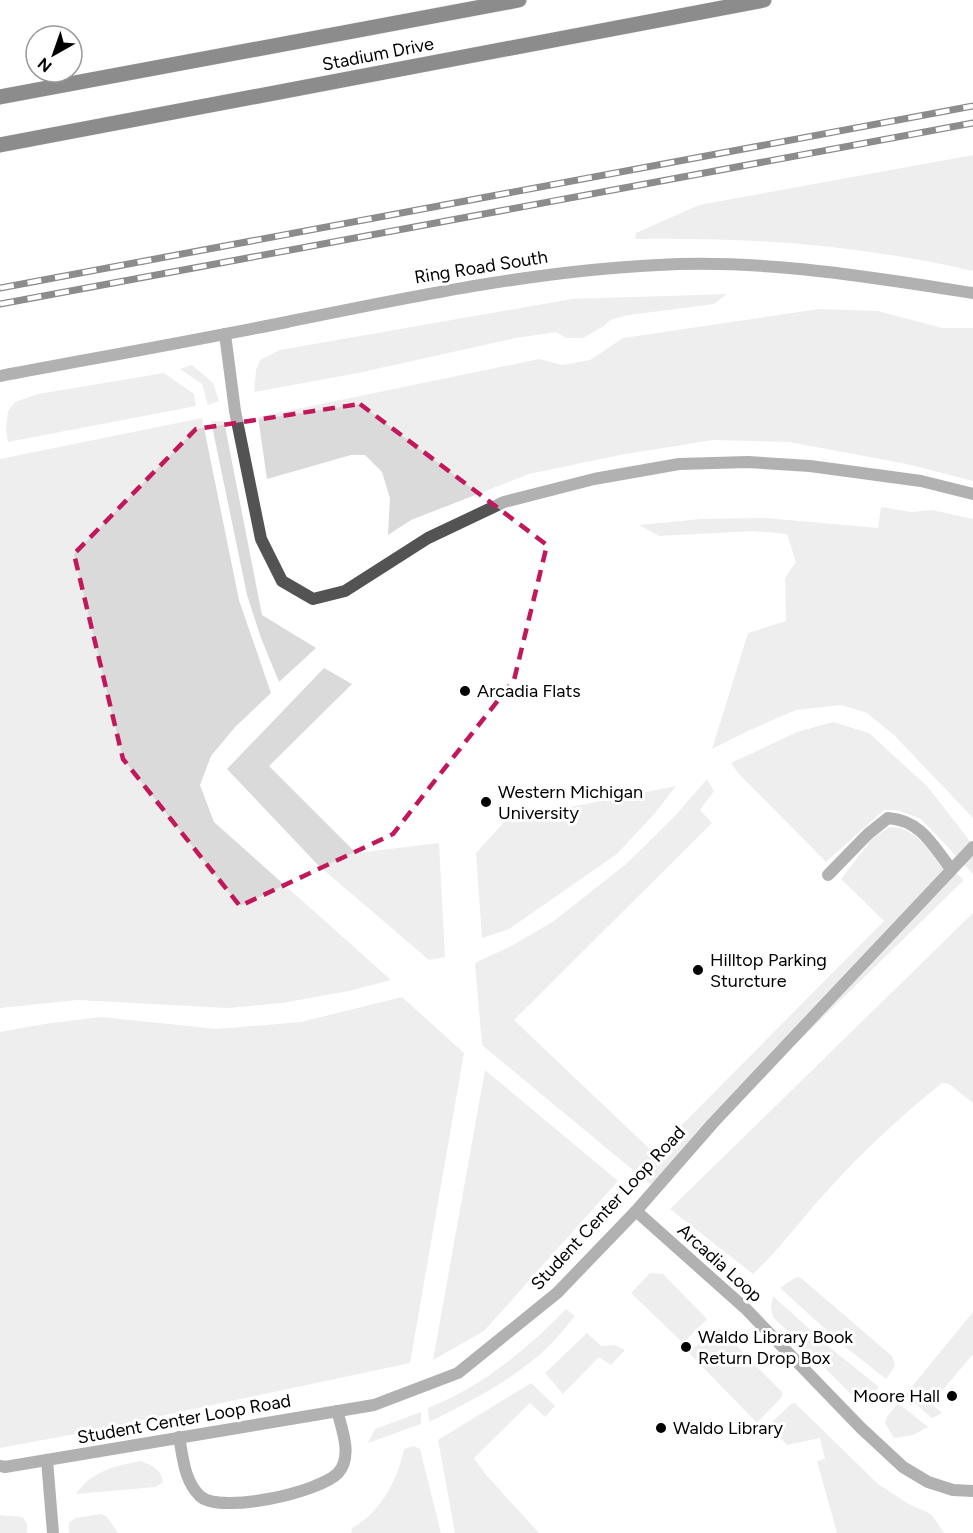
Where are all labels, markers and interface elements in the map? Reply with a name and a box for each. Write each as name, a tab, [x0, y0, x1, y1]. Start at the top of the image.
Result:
north arrow	[24, 24, 84, 84]
street label: Stadium Drive	[320, 32, 436, 76]
text: N	[34, 54, 56, 76]
street label: Ring Road South	[413, 246, 549, 288]
place label: Arcadia Flats	[477, 680, 581, 702]
marker: Arcadia Flats	[458, 684, 472, 698]
place label: Western Michigan University	[498, 781, 643, 824]
marker: Western Michigan University	[479, 795, 493, 809]
place label: Hilltop Parking Sturcture	[710, 949, 827, 992]
marker: Hilltop Parking Sturcture	[691, 963, 705, 977]
street label: Student Center Loop Road	[526, 1121, 690, 1295]
street label: Arcadia Loop	[673, 1219, 767, 1307]
place label: Waldo Library Book Return Drop Box	[698, 1326, 853, 1369]
marker: Waldo Library Book Return Drop Box	[679, 1340, 693, 1354]
place label: Moore Hall	[853, 1385, 940, 1407]
street label: Student Center Loop Road	[76, 1389, 292, 1449]
marker: Moore Hall	[945, 1389, 959, 1403]
place label: Waldo Library	[673, 1417, 784, 1439]
marker: Waldo Library	[654, 1421, 668, 1435]

